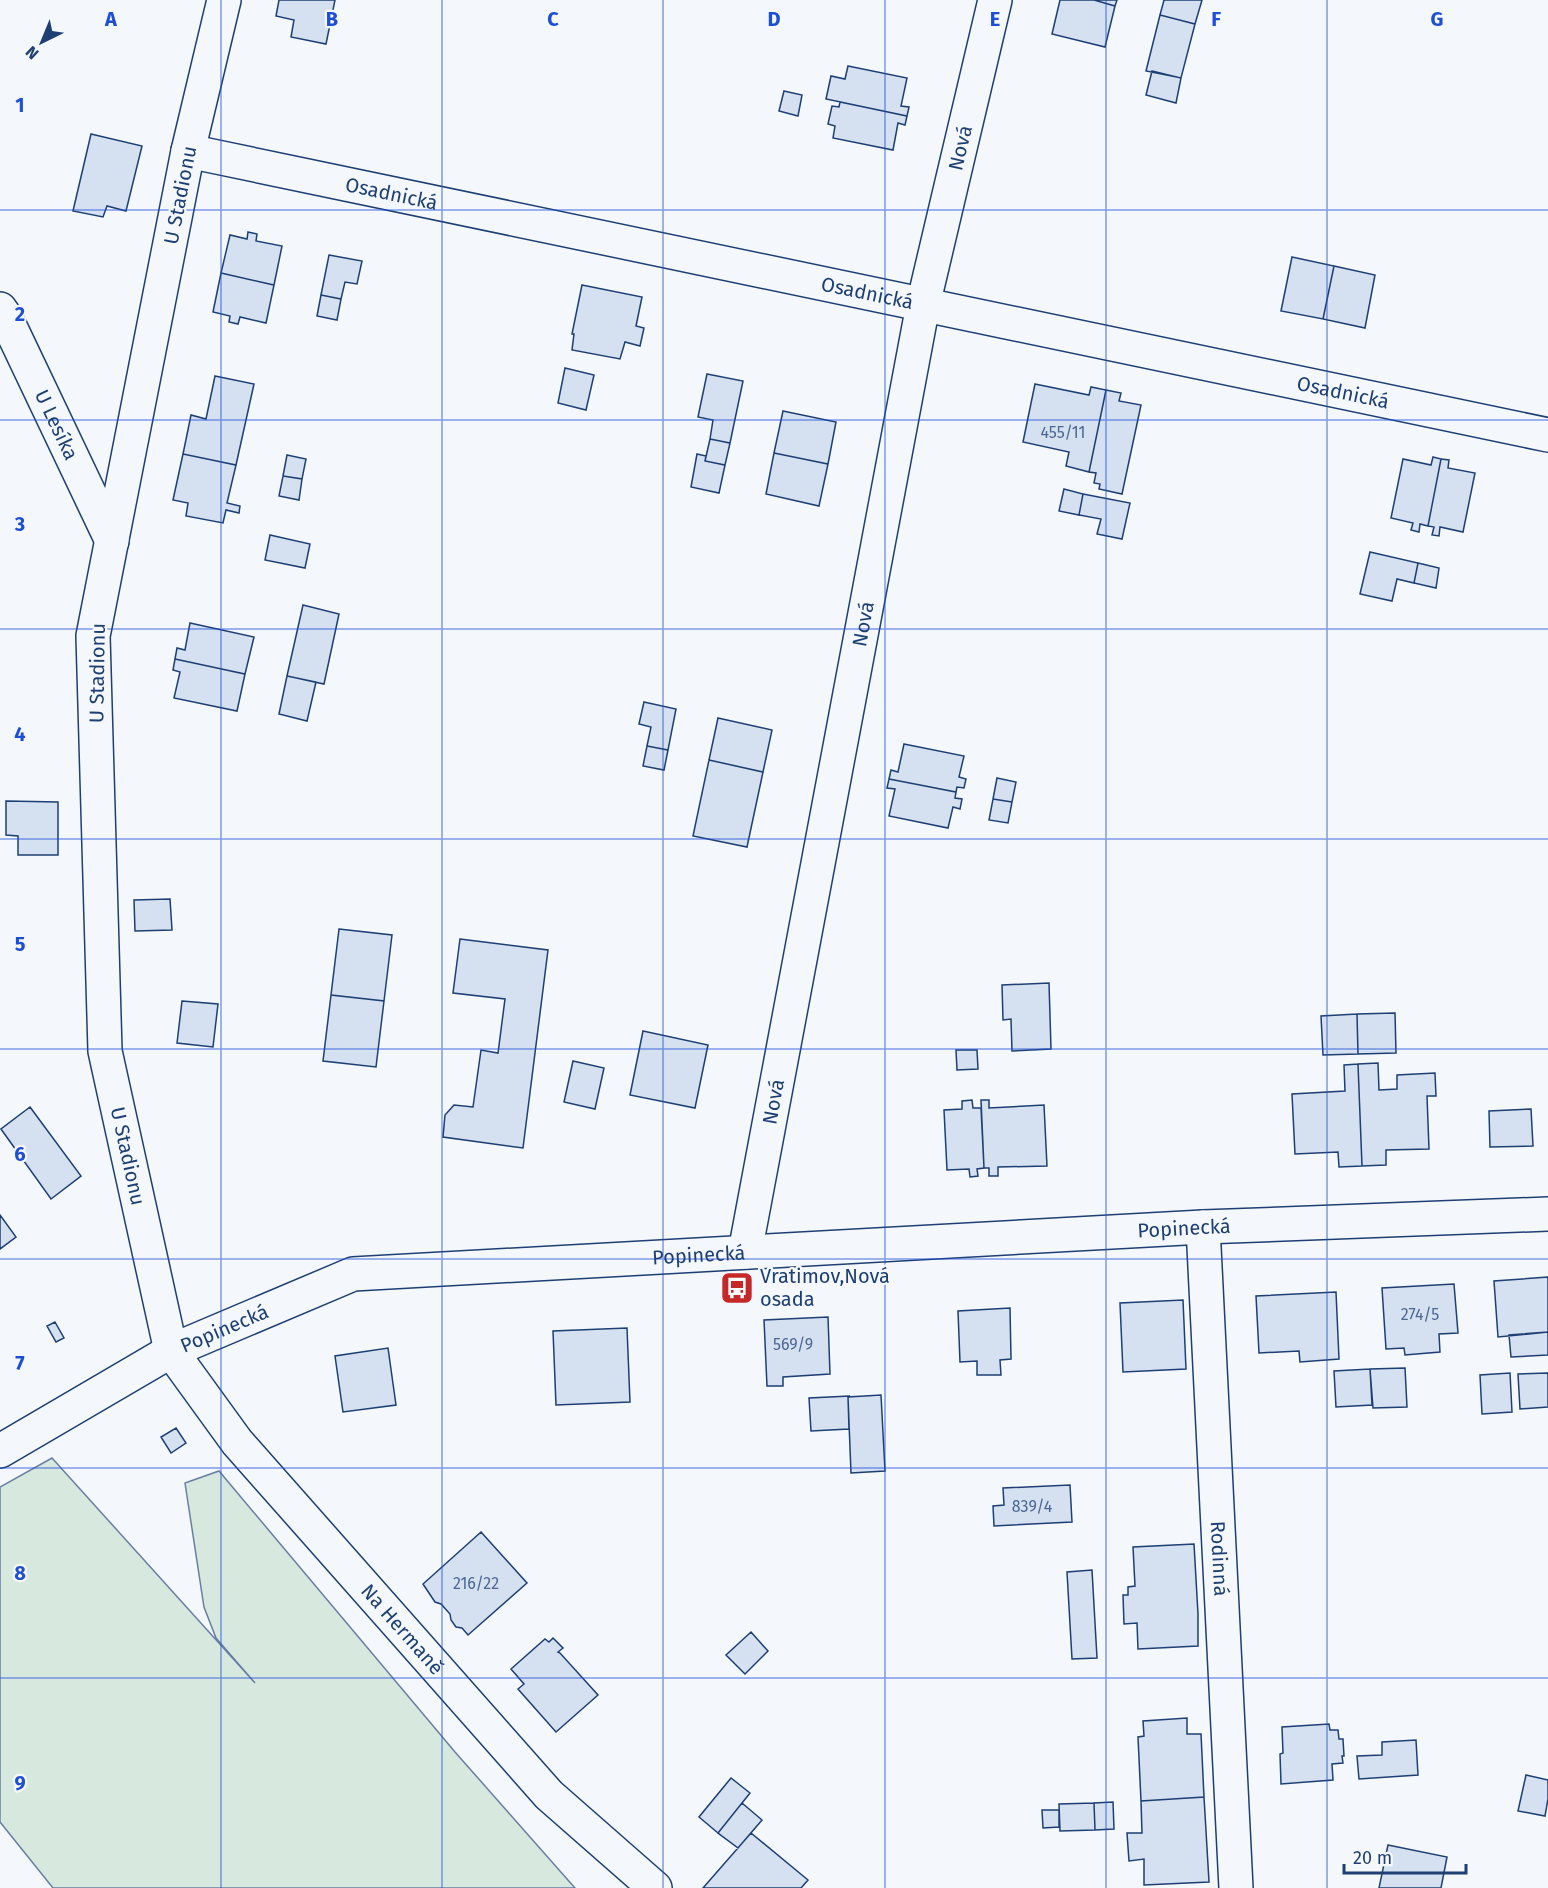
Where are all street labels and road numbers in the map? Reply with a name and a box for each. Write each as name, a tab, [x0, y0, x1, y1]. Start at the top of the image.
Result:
street label: Nová	[943, 123, 977, 173]
street label: U Stadionu	[159, 144, 201, 246]
street label: Osadnická	[343, 172, 440, 215]
street label: Osadnická	[819, 272, 916, 314]
street label: Osadnická	[1295, 371, 1391, 414]
street label: U Lesíka	[30, 386, 84, 464]
street label: Nová	[847, 599, 879, 649]
street label: U Stadionu	[84, 623, 110, 723]
street label: Nová	[757, 1077, 789, 1126]
street label: U Stadionu	[106, 1104, 151, 1207]
street label: Popinecká	[1137, 1214, 1231, 1243]
street label: Popinecká	[652, 1240, 746, 1269]
street label: Popinecká	[177, 1299, 272, 1358]
street label: Rodinná	[1206, 1520, 1233, 1597]
street label: Na Hermaně	[356, 1579, 449, 1679]

